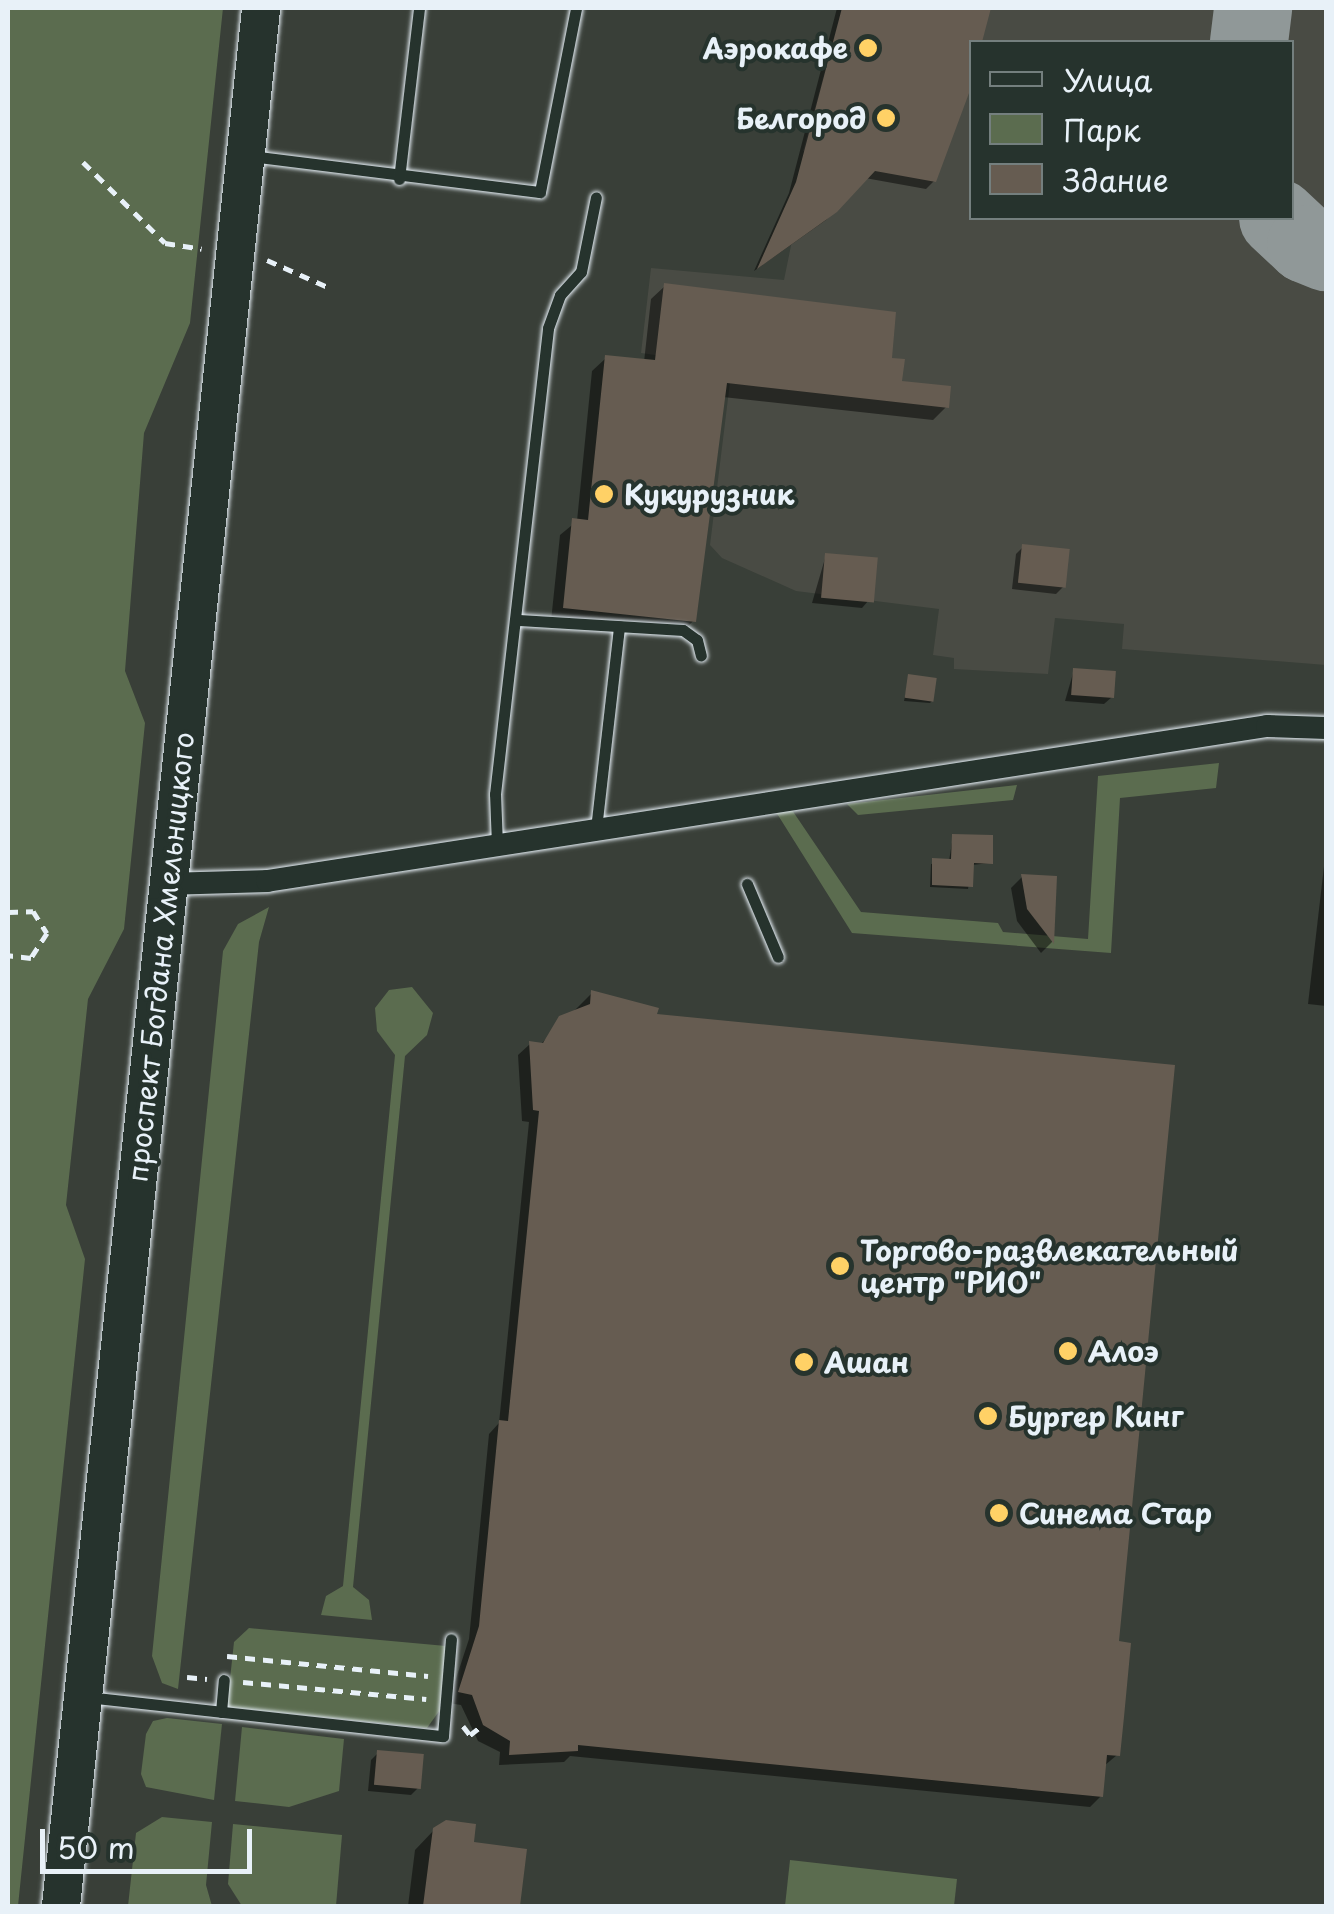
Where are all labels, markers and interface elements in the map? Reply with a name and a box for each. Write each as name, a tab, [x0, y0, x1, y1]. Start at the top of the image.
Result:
place label: Аэрокафе	[703, 31, 848, 65]
marker: Аэрокафе	[857, 37, 879, 59]
legend	[969, 40, 1294, 220]
text: Улица	[1063, 57, 1152, 102]
place label: Белгород	[736, 101, 866, 135]
marker: Белгород	[875, 107, 897, 129]
text: Парк	[1063, 107, 1140, 152]
text: Здание	[1063, 157, 1169, 202]
place label: Кукурузник	[624, 477, 794, 511]
marker: Кукурузник	[593, 483, 615, 505]
street label: проспект Богдана Хмельницкого	[120, 729, 200, 1185]
place label: Торгово-развлекательный центр "РИО"	[860, 1233, 1239, 1299]
marker: Торгово-развлекательный центр "РИО"	[829, 1255, 851, 1277]
place label: Алоэ	[1088, 1334, 1159, 1368]
marker: Алоэ	[1057, 1340, 1079, 1362]
place label: Ашан	[824, 1345, 909, 1379]
marker: Ашан	[793, 1351, 815, 1373]
place label: Бургер Кинг	[1008, 1399, 1184, 1433]
marker: Бургер Кинг	[977, 1405, 999, 1427]
place label: Синема Стар	[1019, 1496, 1212, 1530]
marker: Синема Стар	[988, 1502, 1010, 1524]
scale bar	[45, 1809, 258, 1871]
text: 50 m	[57, 1824, 135, 1869]

